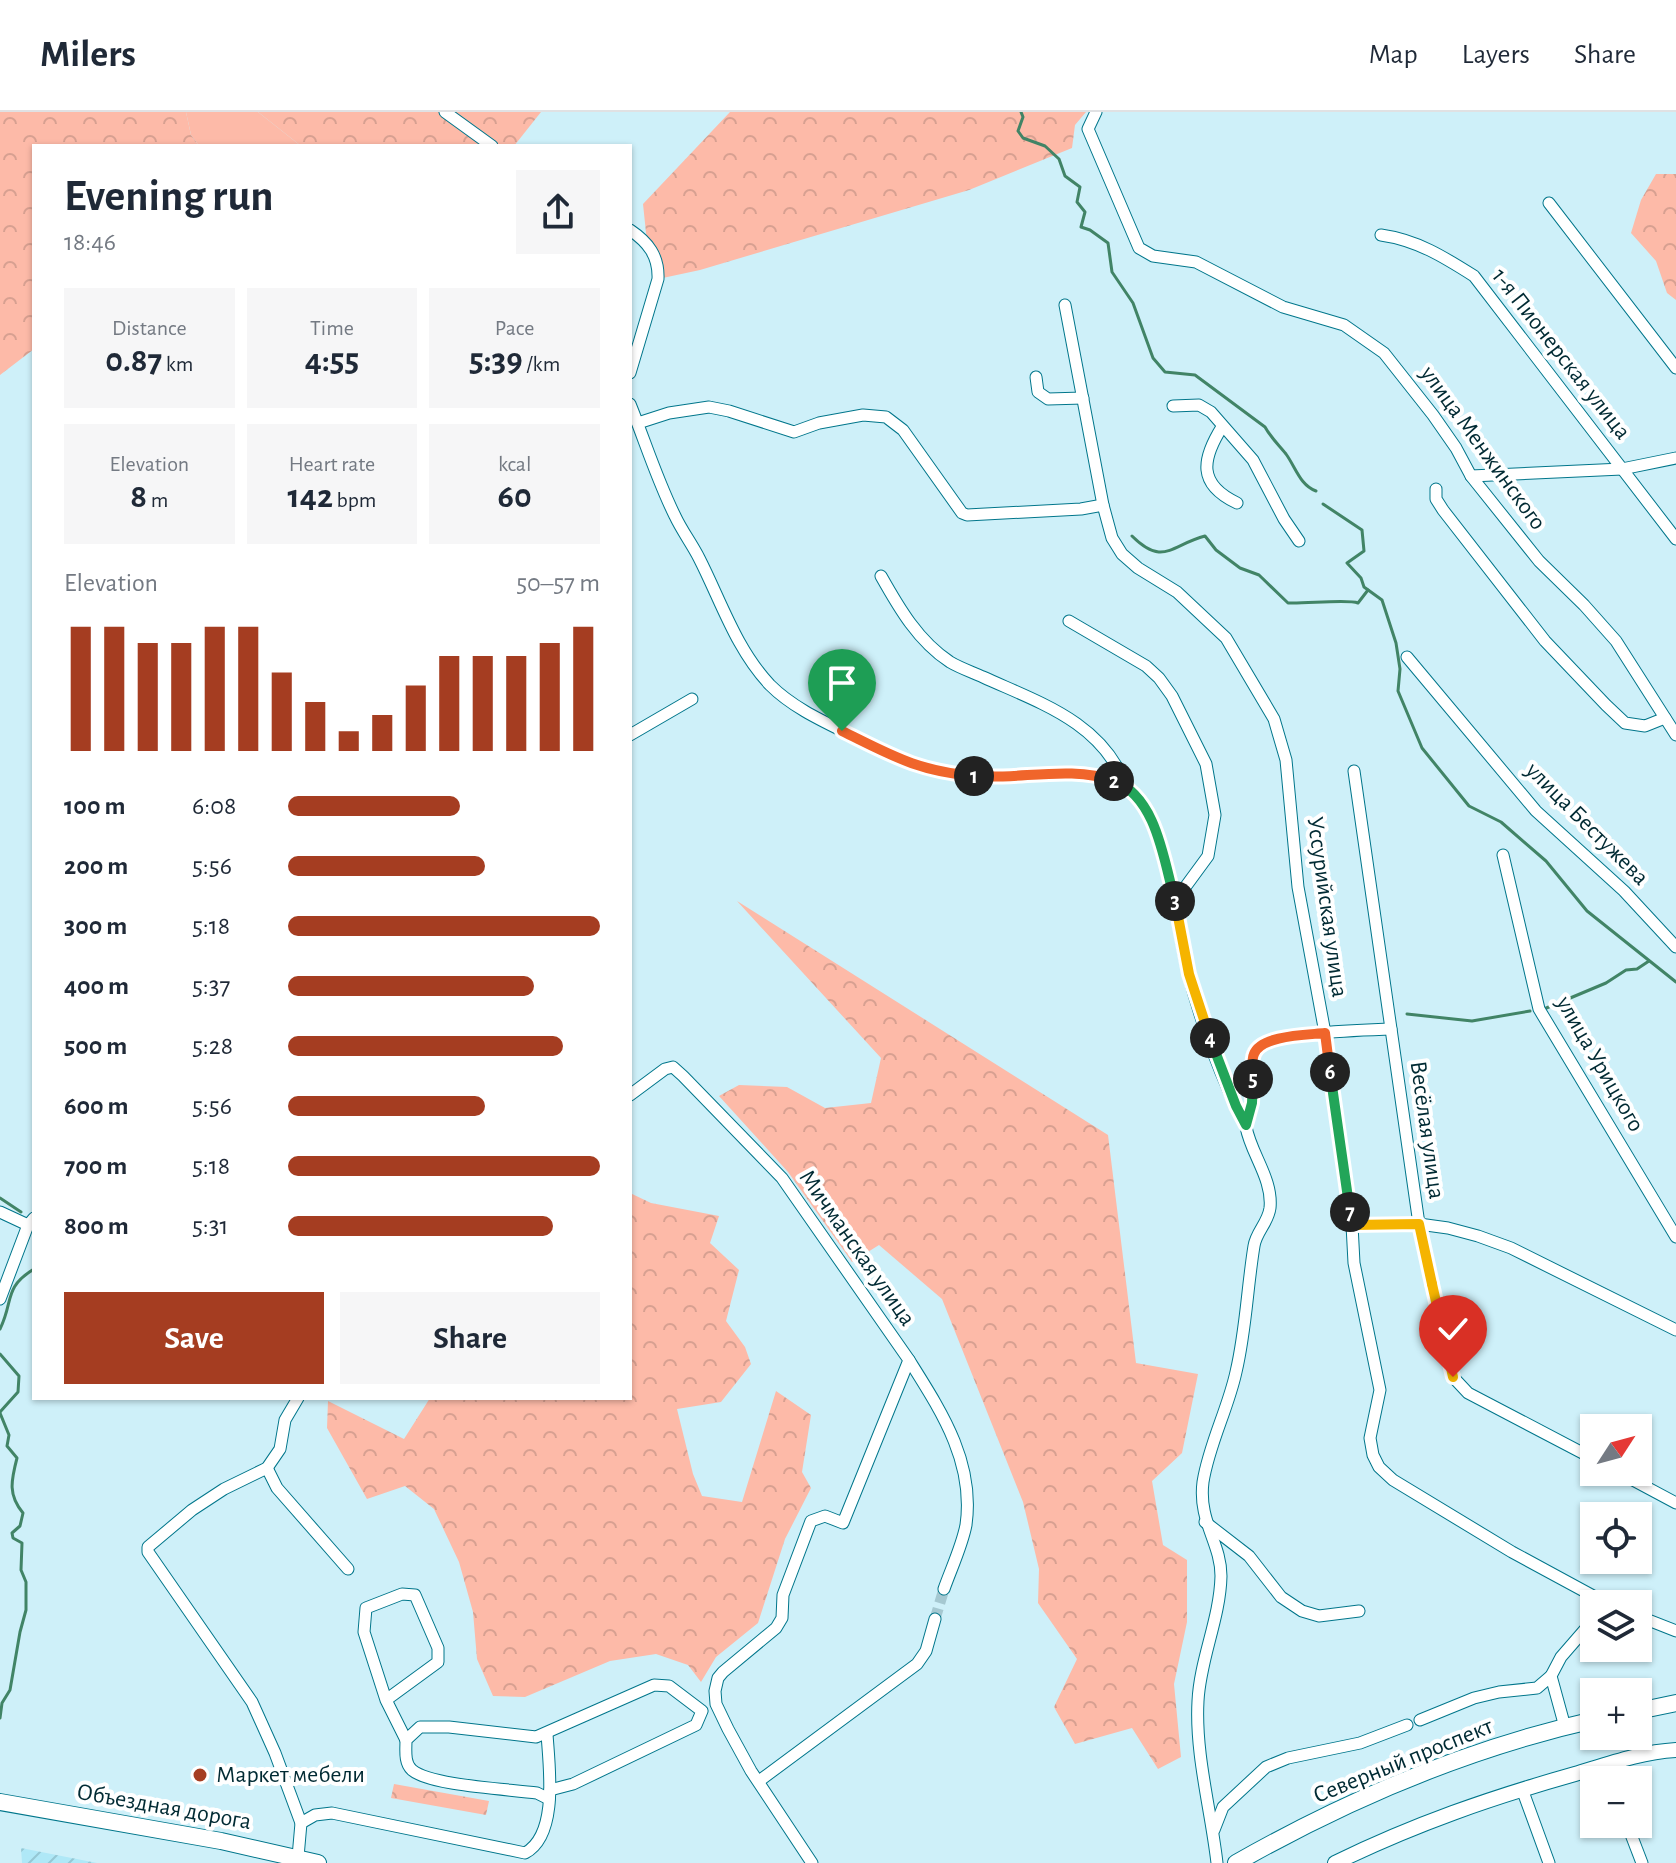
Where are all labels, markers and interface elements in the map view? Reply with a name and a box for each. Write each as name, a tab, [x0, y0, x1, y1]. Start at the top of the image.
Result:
text: Milers	[40, 36, 136, 74]
text: Map	[1369, 41, 1418, 69]
text: Layers	[1462, 41, 1530, 69]
text: Share	[1574, 41, 1636, 69]
button: share	[516, 170, 600, 254]
text: Evening run	[64, 175, 273, 219]
text: 18:46	[64, 229, 116, 255]
street label: 1-я Пионерская улица	[1487, 264, 1635, 444]
text: Distance	[112, 317, 187, 339]
text: Time	[310, 317, 354, 339]
text: Pace	[495, 317, 534, 339]
text: 0.87	[105, 344, 162, 378]
text: 4:55	[305, 344, 359, 378]
text: 5:39	[469, 344, 523, 378]
text: km	[162, 353, 193, 375]
text: /km	[523, 353, 560, 375]
street label: улица Менжинского	[1415, 361, 1550, 534]
text: Elevation	[110, 453, 189, 475]
text: Heart rate	[289, 453, 375, 475]
text: kcal	[498, 453, 531, 475]
text: 8	[130, 480, 147, 514]
text: 142	[288, 480, 333, 514]
text: 60	[498, 480, 532, 514]
text: m	[147, 489, 168, 511]
text: bpm	[333, 489, 376, 511]
text: Elevation	[64, 570, 158, 596]
text: 50–57 m	[516, 570, 600, 596]
pin	[808, 649, 876, 731]
icon: arrive	[820, 661, 864, 705]
pin: 1	[954, 756, 994, 796]
street label: улица Бестужева	[1520, 757, 1653, 890]
pin: 2	[1094, 761, 1134, 801]
text: 1	[970, 765, 978, 787]
text: 2	[1109, 770, 1119, 792]
text: 100 m	[64, 793, 125, 819]
text: 6:08	[192, 793, 236, 819]
street label: Уссурийская улица	[1302, 815, 1352, 999]
text: 200 m	[64, 853, 128, 879]
text: 5:56	[192, 853, 232, 879]
pin: 3	[1155, 881, 1195, 921]
text: 3	[1170, 890, 1180, 912]
text: 300 m	[64, 913, 127, 939]
text: 5:18	[192, 913, 230, 939]
text: 400 m	[64, 973, 129, 999]
text: 5:37	[192, 973, 230, 999]
street label: улица Урицкого	[1551, 991, 1648, 1136]
pin: 4	[1190, 1018, 1230, 1058]
text: 4	[1204, 1027, 1216, 1049]
text: 500 m	[64, 1033, 127, 1059]
text: 5:28	[192, 1033, 233, 1059]
pin: 6	[1310, 1052, 1350, 1092]
pin: 5	[1233, 1059, 1273, 1099]
street label: Весёлая улица	[1405, 1059, 1449, 1201]
text: 6	[1325, 1061, 1335, 1083]
text: 5	[1248, 1068, 1258, 1090]
text: 600 m	[64, 1093, 129, 1119]
text: 5:56	[192, 1093, 232, 1119]
text: 700 m	[64, 1153, 127, 1179]
text: 5:18	[192, 1153, 230, 1179]
street label: Мичманская улица	[794, 1166, 920, 1330]
pin: 7	[1330, 1192, 1370, 1232]
text: 7	[1345, 1201, 1355, 1223]
text: 800 m	[64, 1213, 129, 1239]
text: 5:31	[192, 1213, 228, 1239]
button: Save	[64, 1292, 324, 1384]
button: Share	[340, 1292, 600, 1384]
pin	[1419, 1295, 1487, 1377]
icon: check	[1431, 1307, 1475, 1351]
north arrow	[1580, 1414, 1652, 1486]
map controls	[1580, 1414, 1652, 1838]
button: locate	[1580, 1502, 1652, 1574]
button: layers	[1580, 1590, 1652, 1662]
button: +	[1580, 1678, 1652, 1750]
street label: Северный проспект	[1310, 1714, 1496, 1808]
place label: Маркет мебели	[216, 1763, 365, 1787]
marker: Маркет мебели	[191, 1766, 209, 1784]
button: −	[1580, 1766, 1652, 1838]
street label: Объездная дорога	[75, 1780, 253, 1834]

